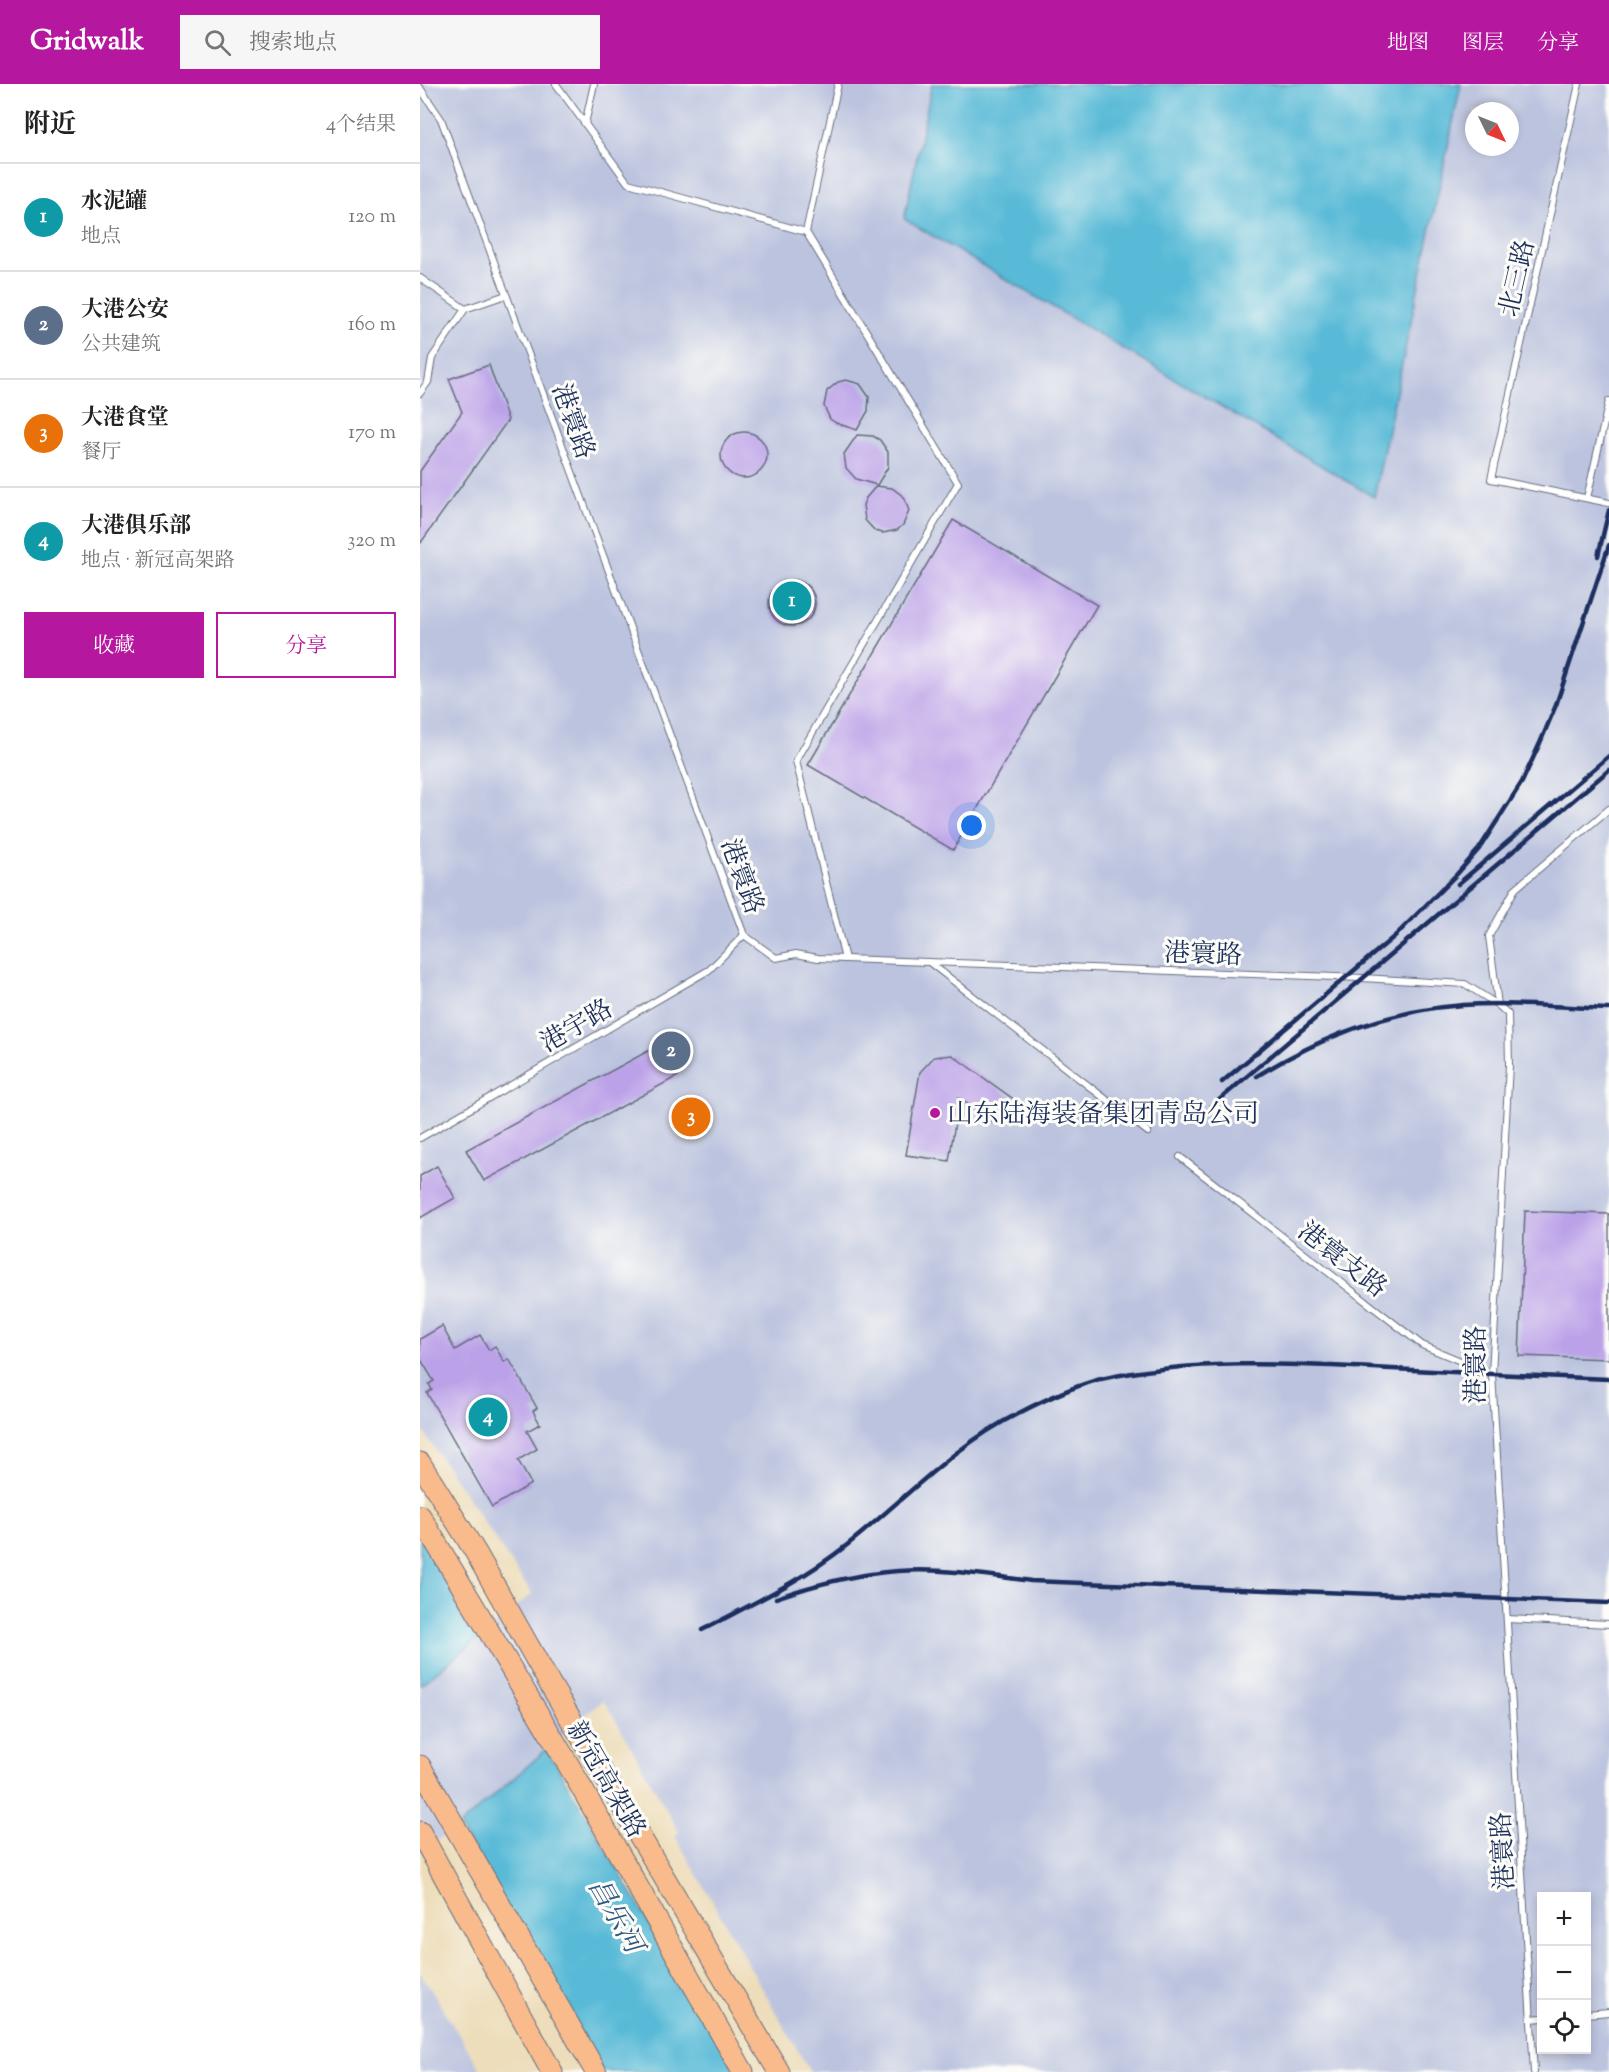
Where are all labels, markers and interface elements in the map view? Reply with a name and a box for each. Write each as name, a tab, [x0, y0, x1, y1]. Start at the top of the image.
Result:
search box	[180, 15, 600, 69]
text: Gridwalk	[30, 22, 144, 62]
icon: search	[201, 26, 234, 59]
text: 搜索地点	[249, 28, 337, 60]
text: 地图	[1387, 29, 1429, 59]
text: 图层	[1462, 29, 1504, 59]
text: 分享	[1537, 29, 1579, 59]
north arrow	[1465, 102, 1519, 156]
text: 附近	[24, 107, 76, 144]
text: 4个结果	[326, 111, 396, 140]
text: 水泥罐	[81, 187, 147, 219]
text: 1	[40, 203, 47, 232]
text: 120 m	[348, 203, 396, 232]
text: 地点	[81, 223, 121, 252]
street label: 北三路	[1492, 236, 1545, 321]
text: 大港公安	[81, 295, 169, 327]
text: 2	[39, 311, 48, 340]
text: 160 m	[348, 311, 396, 340]
text: 公共建筑	[81, 331, 161, 360]
street label: 港寰路	[541, 379, 602, 465]
text: 大港食堂	[81, 403, 169, 435]
text: 3	[39, 419, 48, 448]
text: 170 m	[348, 419, 396, 448]
text: 餐厅	[81, 439, 121, 468]
text: 大港俱乐部	[81, 511, 191, 543]
text: 4	[38, 527, 49, 556]
text: 320 m	[347, 527, 396, 556]
text: 地点 · 新冠高架路	[81, 547, 235, 576]
pin: 1	[772, 578, 812, 624]
button: 收藏	[24, 612, 204, 678]
button: 分享	[216, 612, 396, 678]
your location	[957, 811, 986, 840]
street label: 港寰路	[710, 834, 771, 920]
street label: 港寰路	[1163, 936, 1243, 975]
street label: 港宇路	[534, 992, 620, 1063]
pin: 2	[652, 1028, 690, 1074]
pin: 3	[672, 1094, 710, 1140]
place label: 山东陆海装备集团青岛公司	[947, 1097, 1259, 1134]
marker: 山东陆海装备集团青岛公司	[928, 1106, 942, 1120]
street label: 港寰支路	[1289, 1214, 1394, 1308]
street label: 港寰路	[1459, 1326, 1496, 1404]
pin: 4	[468, 1394, 508, 1440]
street label: 新冠高架路	[556, 1715, 653, 1846]
street label: 港寰路	[1484, 1811, 1525, 1891]
water label: 昌乐河	[577, 1871, 653, 1965]
map controls	[1537, 1892, 1591, 2054]
button: +	[1537, 1892, 1591, 1946]
button: −	[1537, 1946, 1591, 2000]
button: locate	[1537, 2000, 1591, 2054]

